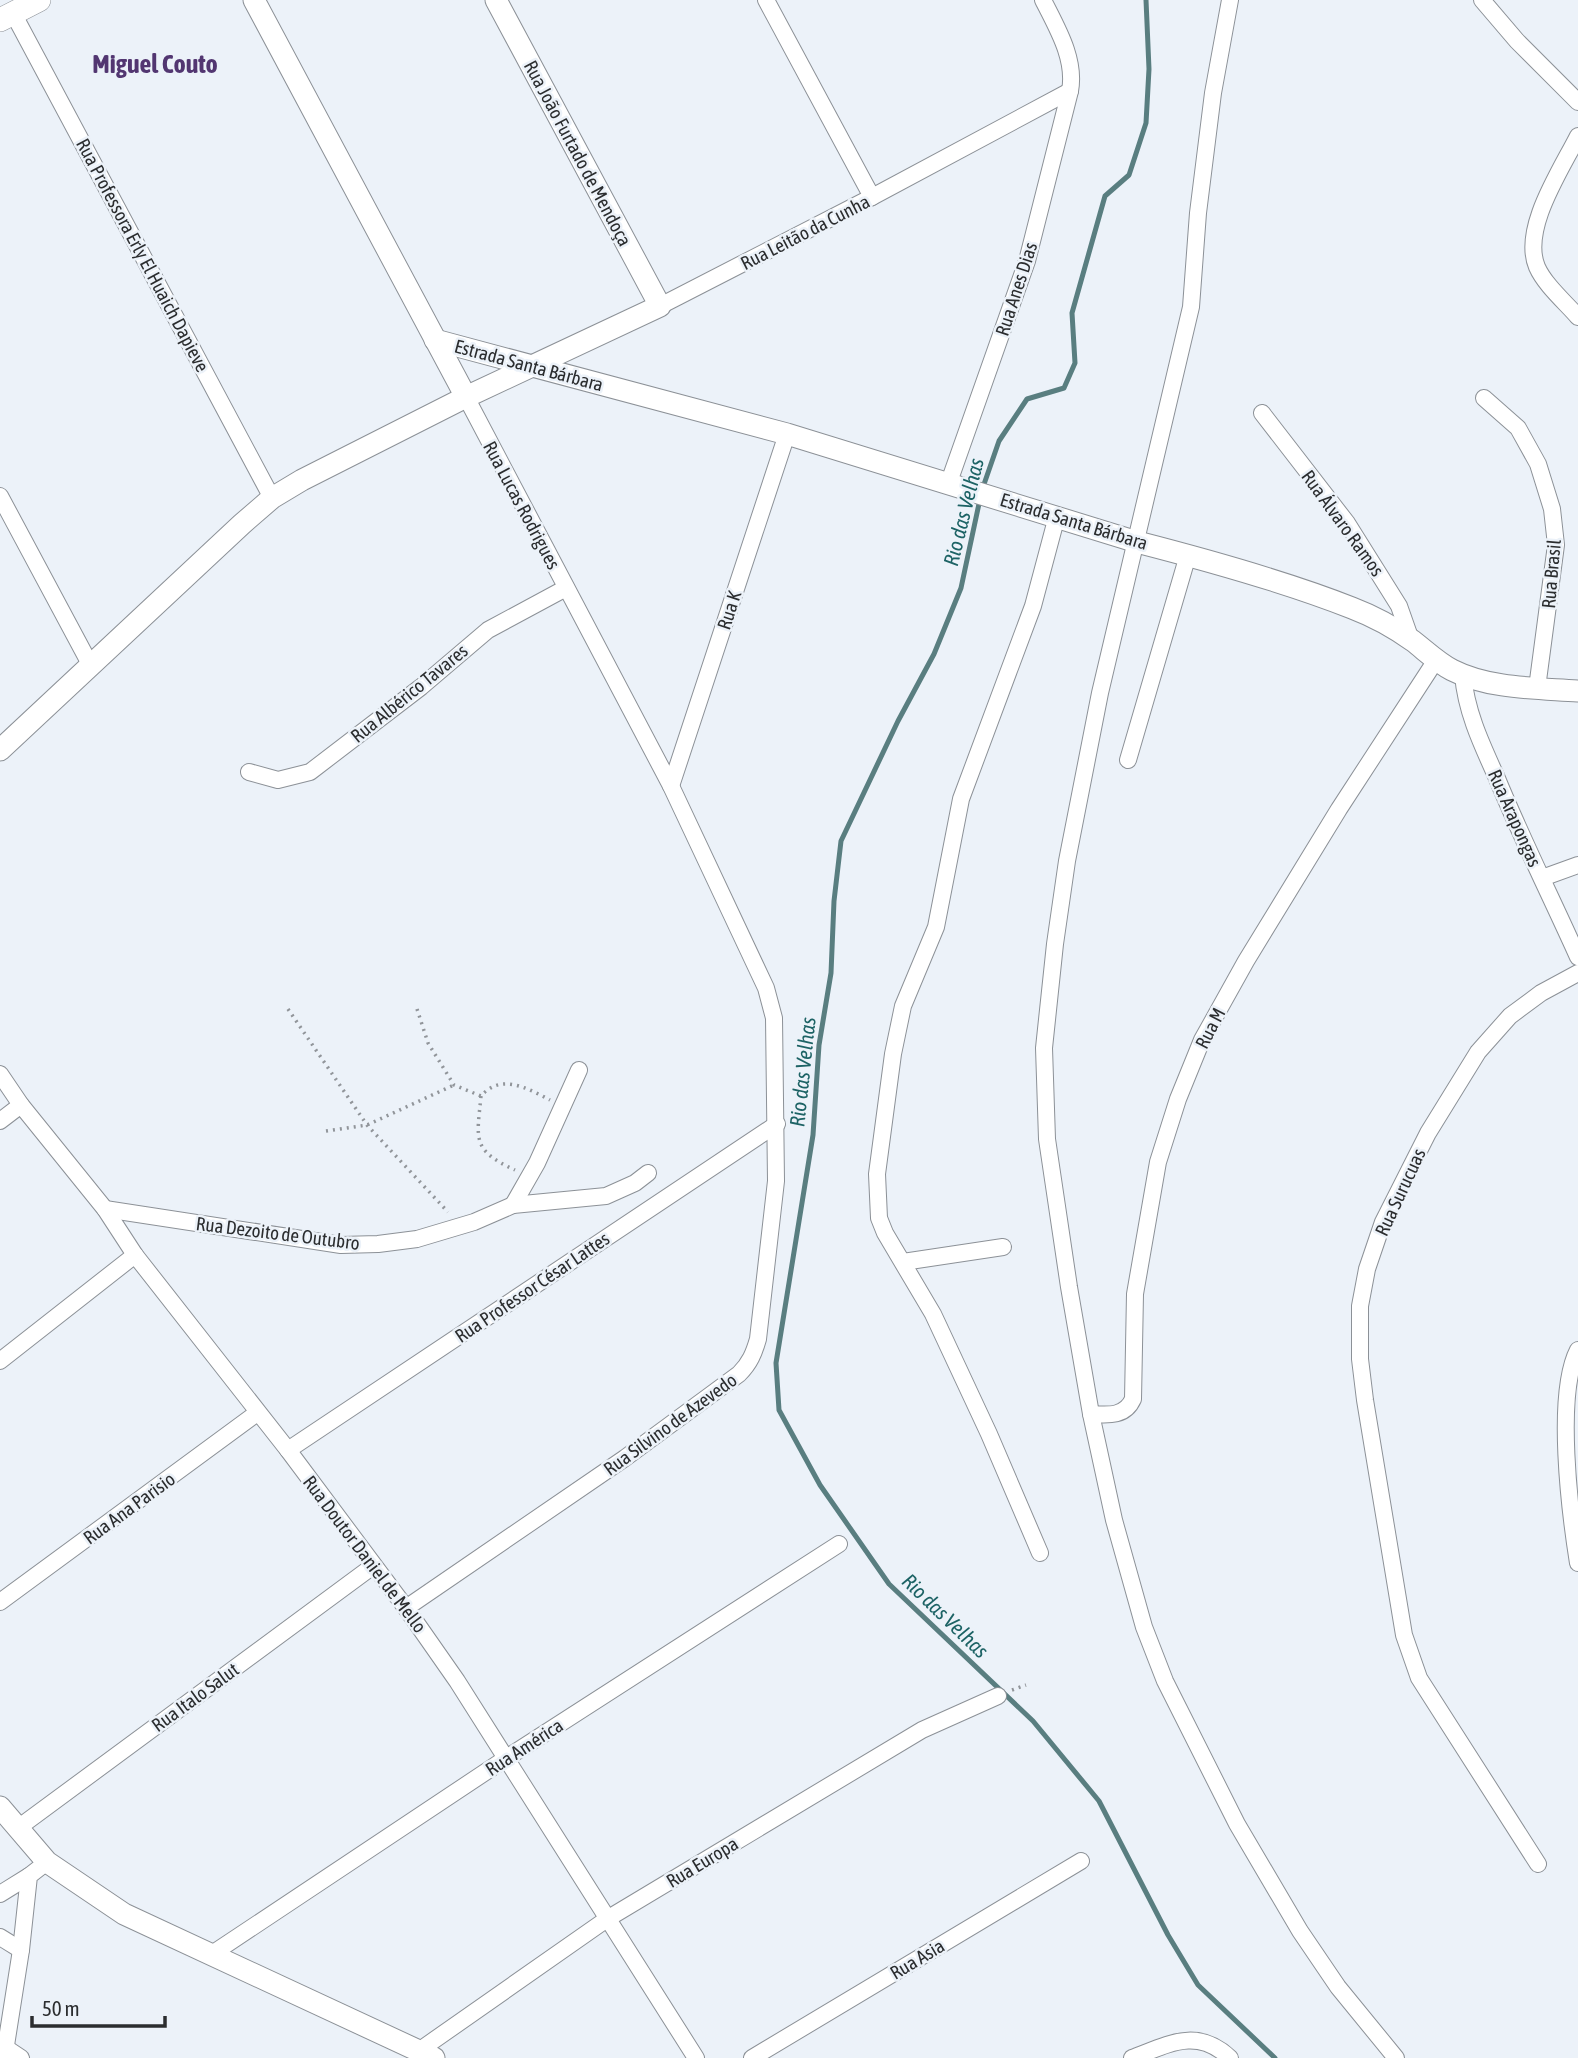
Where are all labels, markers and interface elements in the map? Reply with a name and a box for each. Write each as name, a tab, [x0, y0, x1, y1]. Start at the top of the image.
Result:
district label: Miguel Couto	[92, 49, 218, 79]
street label: Rua João Furtado de Mendoça	[520, 56, 636, 250]
street label: Rua Professora Erly El Huaich Dapieve	[72, 134, 214, 376]
street label: Rua Leitão da Cunha	[737, 190, 873, 274]
street label: Rua Anes Dias	[991, 239, 1042, 339]
street label: Estrada Santa Bárbara	[452, 335, 606, 395]
street label: Rua Lucas Rodrigues	[479, 437, 565, 573]
water label: Rio das Velhas	[938, 455, 988, 568]
street label: Rua Álvaro Ramos	[1297, 466, 1389, 580]
street label: Estrada Santa Bárbara	[998, 488, 1150, 554]
street label: Rua Brasil	[1537, 539, 1565, 609]
street label: Rua K	[712, 587, 746, 632]
street label: Rua Albérico Tavares	[346, 639, 472, 747]
street label: Rua Arapongas	[1484, 766, 1546, 870]
street label: Rua M	[1190, 1004, 1230, 1052]
water label: Rio das Velhas	[784, 1016, 820, 1128]
street label: Rua Surucuas	[1370, 1145, 1430, 1239]
street label: Rua Dezoito de Outubro	[195, 1212, 361, 1254]
street label: Rua Professor César Lattes	[451, 1227, 614, 1347]
street label: Rua Silvino de Azevedo	[599, 1368, 741, 1480]
street label: Rua Ana Parisio	[79, 1467, 179, 1549]
street label: Rua Doutor Daniel de Mello	[299, 1471, 431, 1637]
water label: Rio das Velhas	[898, 1568, 994, 1662]
street label: Rua Italo Salut	[147, 1658, 243, 1736]
street label: Rua América	[481, 1714, 567, 1780]
street label: Rua Europa	[662, 1832, 742, 1892]
street label: Rua Asia	[886, 1934, 948, 1984]
scale bar	[32, 1984, 164, 2028]
text: 50 m	[42, 1996, 80, 2020]

